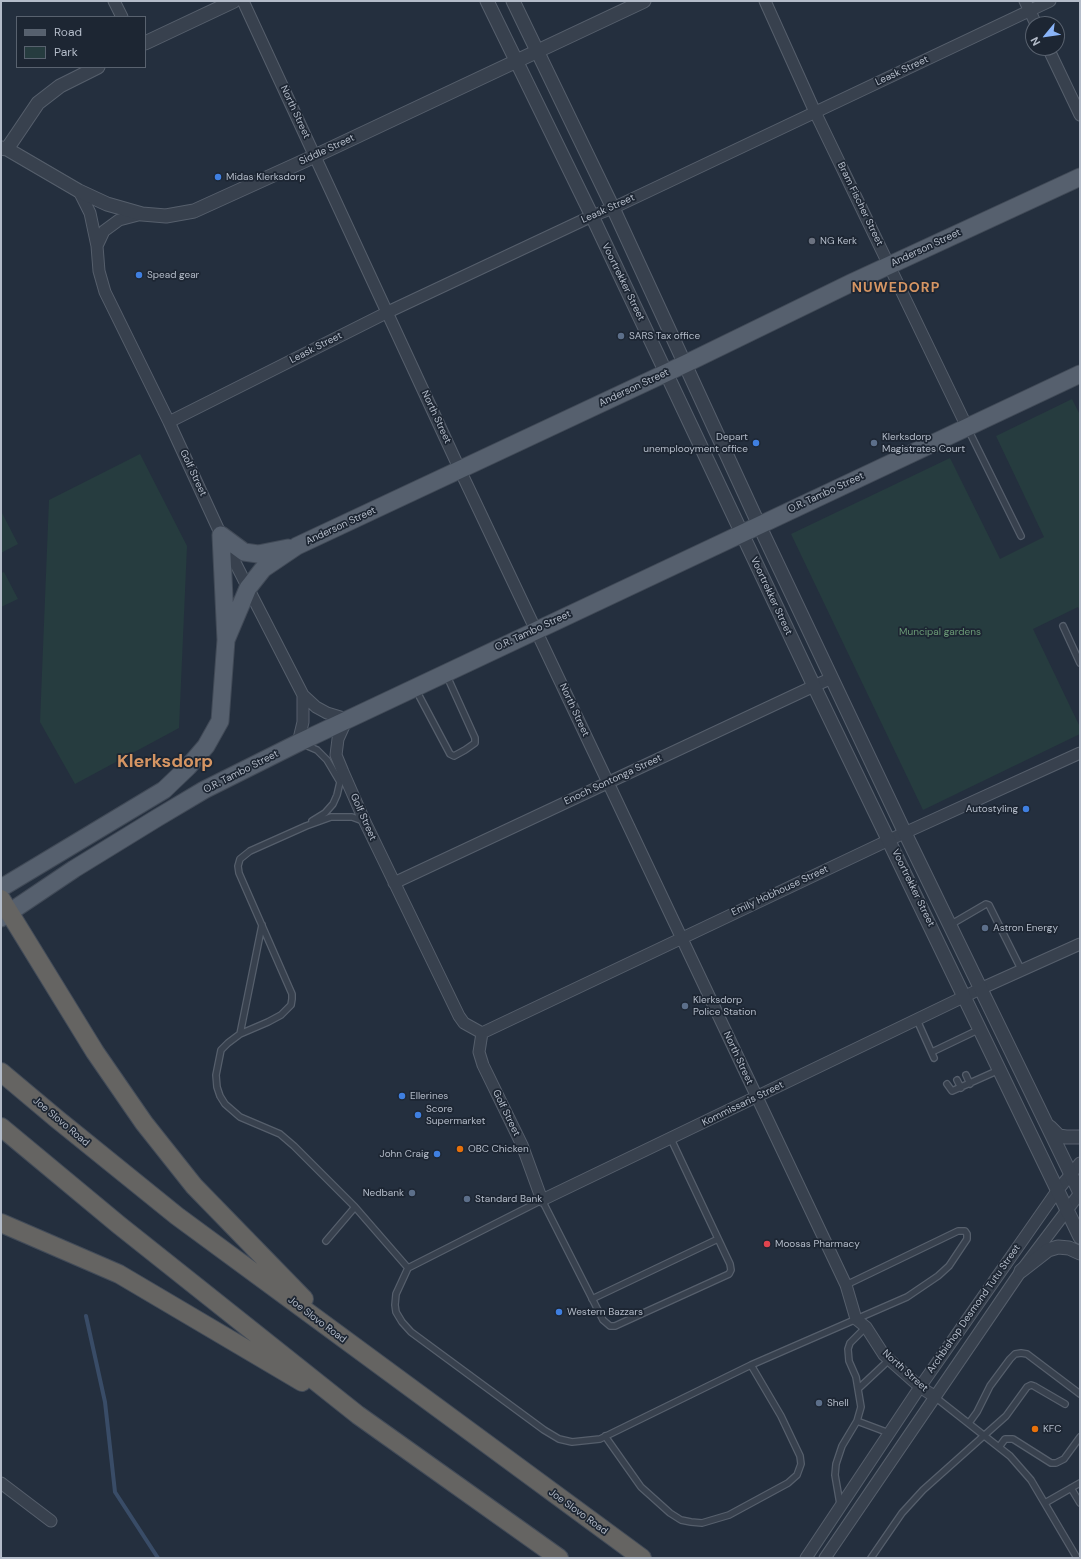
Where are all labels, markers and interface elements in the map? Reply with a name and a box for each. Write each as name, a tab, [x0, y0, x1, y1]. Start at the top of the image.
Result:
legend	[16, 16, 146, 68]
north arrow	[1025, 16, 1065, 56]
text: Road	[54, 24, 82, 40]
text: N	[1027, 34, 1043, 48]
text: Park	[54, 44, 78, 60]
street label: Leask Street	[874, 53, 930, 89]
street label: North Street	[277, 84, 313, 140]
street label: Siddle Street	[297, 132, 357, 168]
street label: Bram Fischer Street	[835, 160, 885, 248]
place label: Midas Klerksdorp	[226, 171, 306, 183]
marker: Midas Klerksdorp	[213, 172, 223, 182]
street label: Leask Street	[579, 192, 637, 226]
street label: Anderson Street	[889, 227, 963, 269]
place label: NG Kerk	[820, 235, 857, 247]
marker: NG Kerk	[807, 236, 817, 246]
street label: Voortrekker Street	[599, 241, 647, 323]
place label: Spead gear	[147, 269, 199, 281]
marker: Spead gear	[134, 270, 144, 280]
district label: NUWEDORP	[852, 280, 940, 296]
street label: Leask Street	[288, 330, 344, 366]
place label: SARS Tax office	[629, 330, 700, 342]
marker: SARS Tax office	[616, 331, 626, 341]
street label: Anderson Street	[597, 367, 671, 409]
street label: North Street	[418, 389, 454, 445]
place label: Depart unemplooyment office	[643, 431, 748, 454]
place label: Klerksdorp Magistrates Court	[882, 431, 965, 454]
marker: Depart unemplooyment office	[751, 438, 761, 448]
marker: Klerksdorp Magistrates Court	[869, 438, 879, 448]
street label: Golf Street	[177, 448, 209, 498]
street label: O.R. Tambo Street	[786, 470, 866, 516]
street label: Anderson Street	[304, 505, 378, 547]
street label: Voortrekker Street	[748, 555, 794, 637]
street label: O.R. Tambo Street	[493, 608, 573, 654]
park label: Muncipal gardens	[899, 626, 981, 638]
street label: North Street	[556, 682, 592, 738]
street label: O.R. Tambo Street	[202, 748, 280, 796]
district label: Klerksdorp	[117, 751, 213, 773]
street label: Enoch Sontonga Street	[562, 752, 664, 808]
street label: Golf Street	[347, 792, 379, 842]
place label: Autostyling	[966, 803, 1018, 815]
marker: Autostyling	[1021, 804, 1031, 814]
street label: Voortrekker Street	[889, 847, 937, 929]
street label: Emily Hobhouse Street	[730, 863, 830, 919]
place label: Astron Energy	[993, 922, 1058, 934]
marker: Astron Energy	[980, 923, 990, 933]
place label: Klerksdorp Police Station	[693, 994, 756, 1018]
marker: Klerksdorp Police Station	[680, 1001, 690, 1011]
street label: North Street	[720, 1030, 756, 1086]
street label: Kommissaris Street	[700, 1079, 786, 1129]
street label: Golf Street	[490, 1088, 522, 1138]
place label: Ellerines	[410, 1090, 448, 1102]
marker: Ellerines	[397, 1091, 407, 1101]
street label: Joe Slovo Road	[30, 1095, 92, 1149]
place label: Score Supermarket	[426, 1103, 485, 1126]
marker: Score Supermarket	[413, 1110, 423, 1120]
place label: OBC Chicken	[468, 1143, 529, 1155]
marker: OBC Chicken	[455, 1144, 465, 1154]
place label: John Craig	[380, 1148, 429, 1160]
marker: John Craig	[432, 1149, 442, 1159]
place label: Nedbank	[363, 1187, 404, 1199]
marker: Nedbank	[407, 1188, 417, 1198]
place label: Standard Bank	[475, 1193, 542, 1205]
marker: Standard Bank	[462, 1194, 472, 1204]
place label: Moosas Pharmacy	[775, 1238, 860, 1250]
marker: Moosas Pharmacy	[762, 1239, 772, 1249]
street label: Archbishop Desmond Tutu Street	[925, 1242, 1023, 1376]
street label: Joe Slovo Road	[285, 1294, 349, 1346]
place label: Western Bazzars	[567, 1306, 643, 1318]
marker: Western Bazzars	[554, 1307, 564, 1317]
street label: North Street	[880, 1347, 930, 1395]
place label: Shell	[827, 1397, 849, 1409]
marker: Shell	[814, 1398, 824, 1408]
place label: KFC	[1043, 1423, 1061, 1435]
marker: KFC	[1030, 1424, 1040, 1434]
street label: Joe Slovo Road	[546, 1487, 610, 1537]

